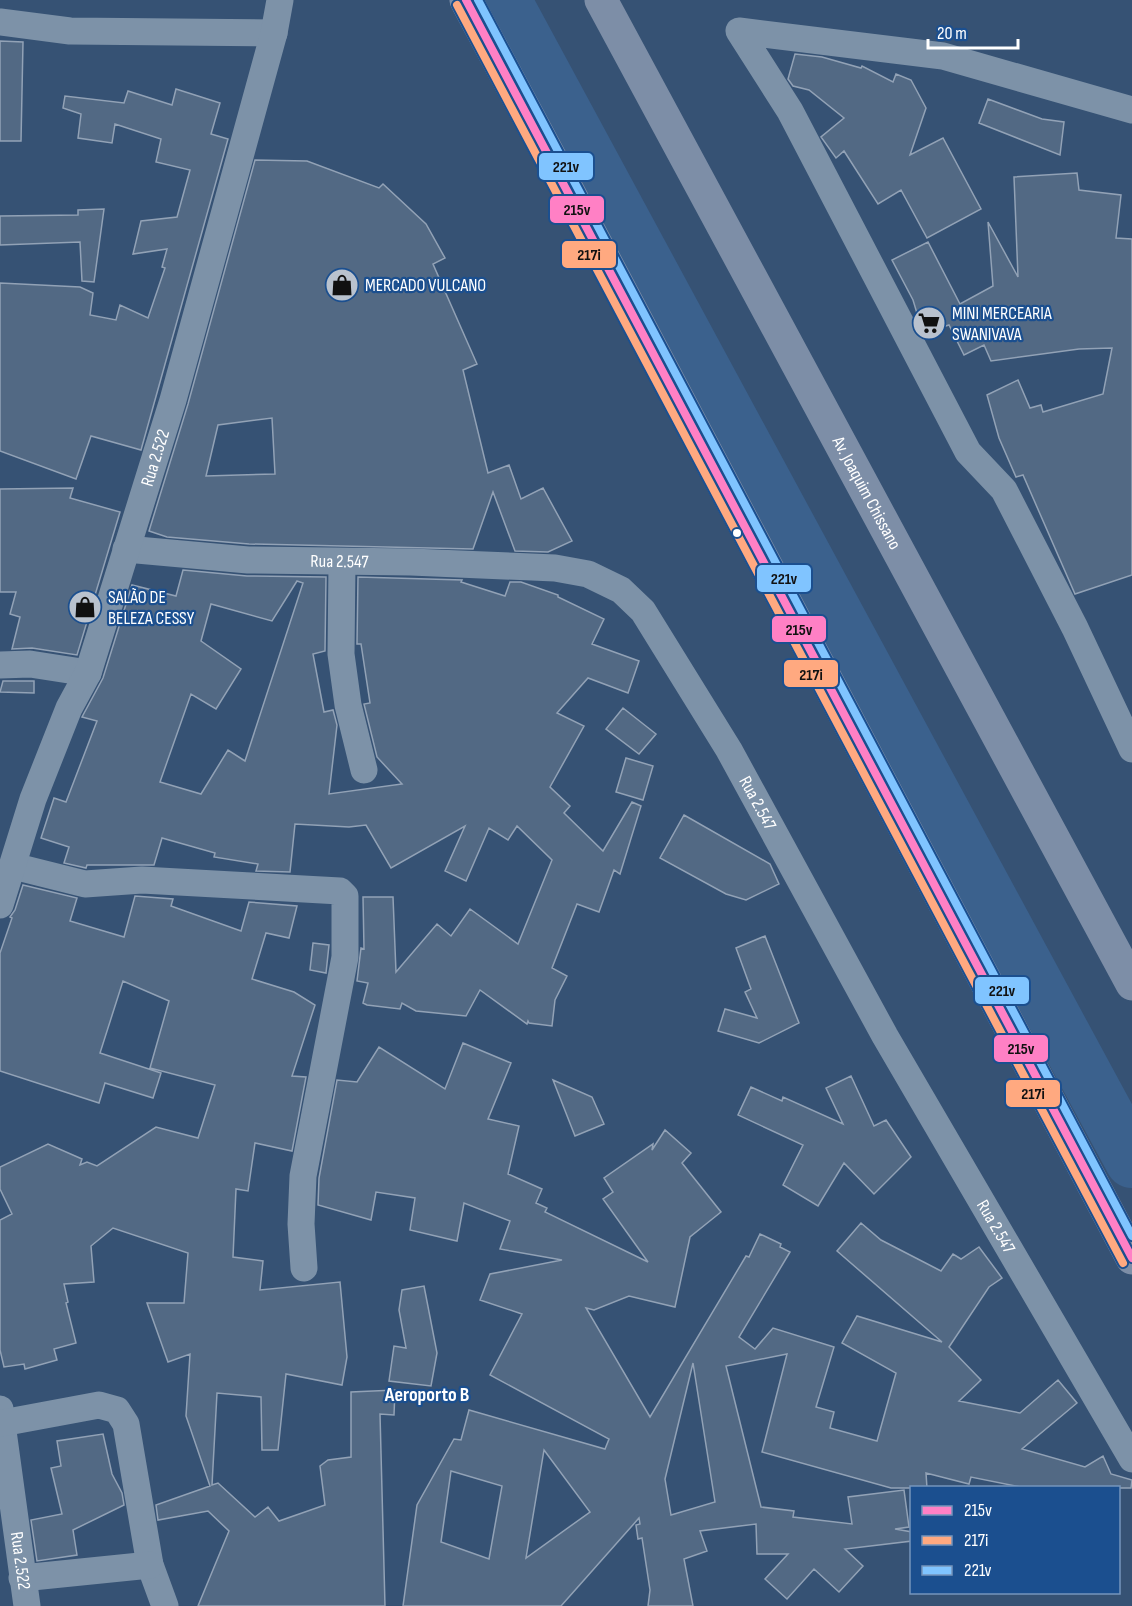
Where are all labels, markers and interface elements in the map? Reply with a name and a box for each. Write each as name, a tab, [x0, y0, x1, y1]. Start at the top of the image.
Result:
scale bar	[928, 12, 1018, 50]
text: 20 m	[937, 23, 967, 44]
line badge: 221v	[538, 152, 594, 181]
text: 221v	[553, 158, 580, 177]
line badge: 215v	[549, 195, 605, 224]
text: 215v	[564, 201, 591, 220]
line badge: 217i	[561, 240, 617, 269]
text: 217i	[577, 246, 601, 265]
shop icon: MERCADO VULCANO	[324, 267, 360, 303]
place label: MERCADO VULCANO	[365, 275, 486, 296]
place label: MINI MERCEARIA SWANIVAVA	[952, 303, 1052, 345]
supermarket icon: MINI MERCEARIA SWANIVAVA	[911, 305, 947, 341]
street label: Rua 2.522	[137, 427, 174, 489]
street label: Av. Joaquim Chissano	[827, 432, 905, 553]
unlabelled marker	[731, 527, 743, 539]
street label: Rua 2.547	[310, 551, 370, 572]
line badge: 221v	[756, 564, 812, 593]
text: 221v	[771, 570, 798, 589]
place label: SALÃO DE BELEZA CESSY	[108, 587, 195, 629]
shop icon: SALÃO DE BELEZA CESSY	[67, 589, 103, 625]
line badge: 215v	[771, 615, 827, 643]
text: 215v	[786, 621, 813, 640]
line badge: 217i	[783, 659, 839, 688]
text: 217i	[799, 666, 823, 685]
street label: Rua 2.547	[734, 773, 781, 834]
line badge: 221v	[974, 976, 1030, 1005]
text: 221v	[989, 982, 1016, 1001]
line badge: 215v	[993, 1034, 1049, 1063]
text: 215v	[1008, 1040, 1035, 1059]
line badge: 217i	[1005, 1079, 1061, 1108]
text: 217i	[1021, 1085, 1045, 1104]
street label: Rua 2.547	[972, 1196, 1020, 1258]
district label: Aeroporto B	[384, 1383, 469, 1407]
legend	[910, 1486, 1120, 1594]
text: 215v	[964, 1500, 992, 1521]
street label: Rua 2.522	[6, 1530, 35, 1591]
text: 217i	[964, 1530, 988, 1551]
text: 221v	[964, 1560, 992, 1581]

